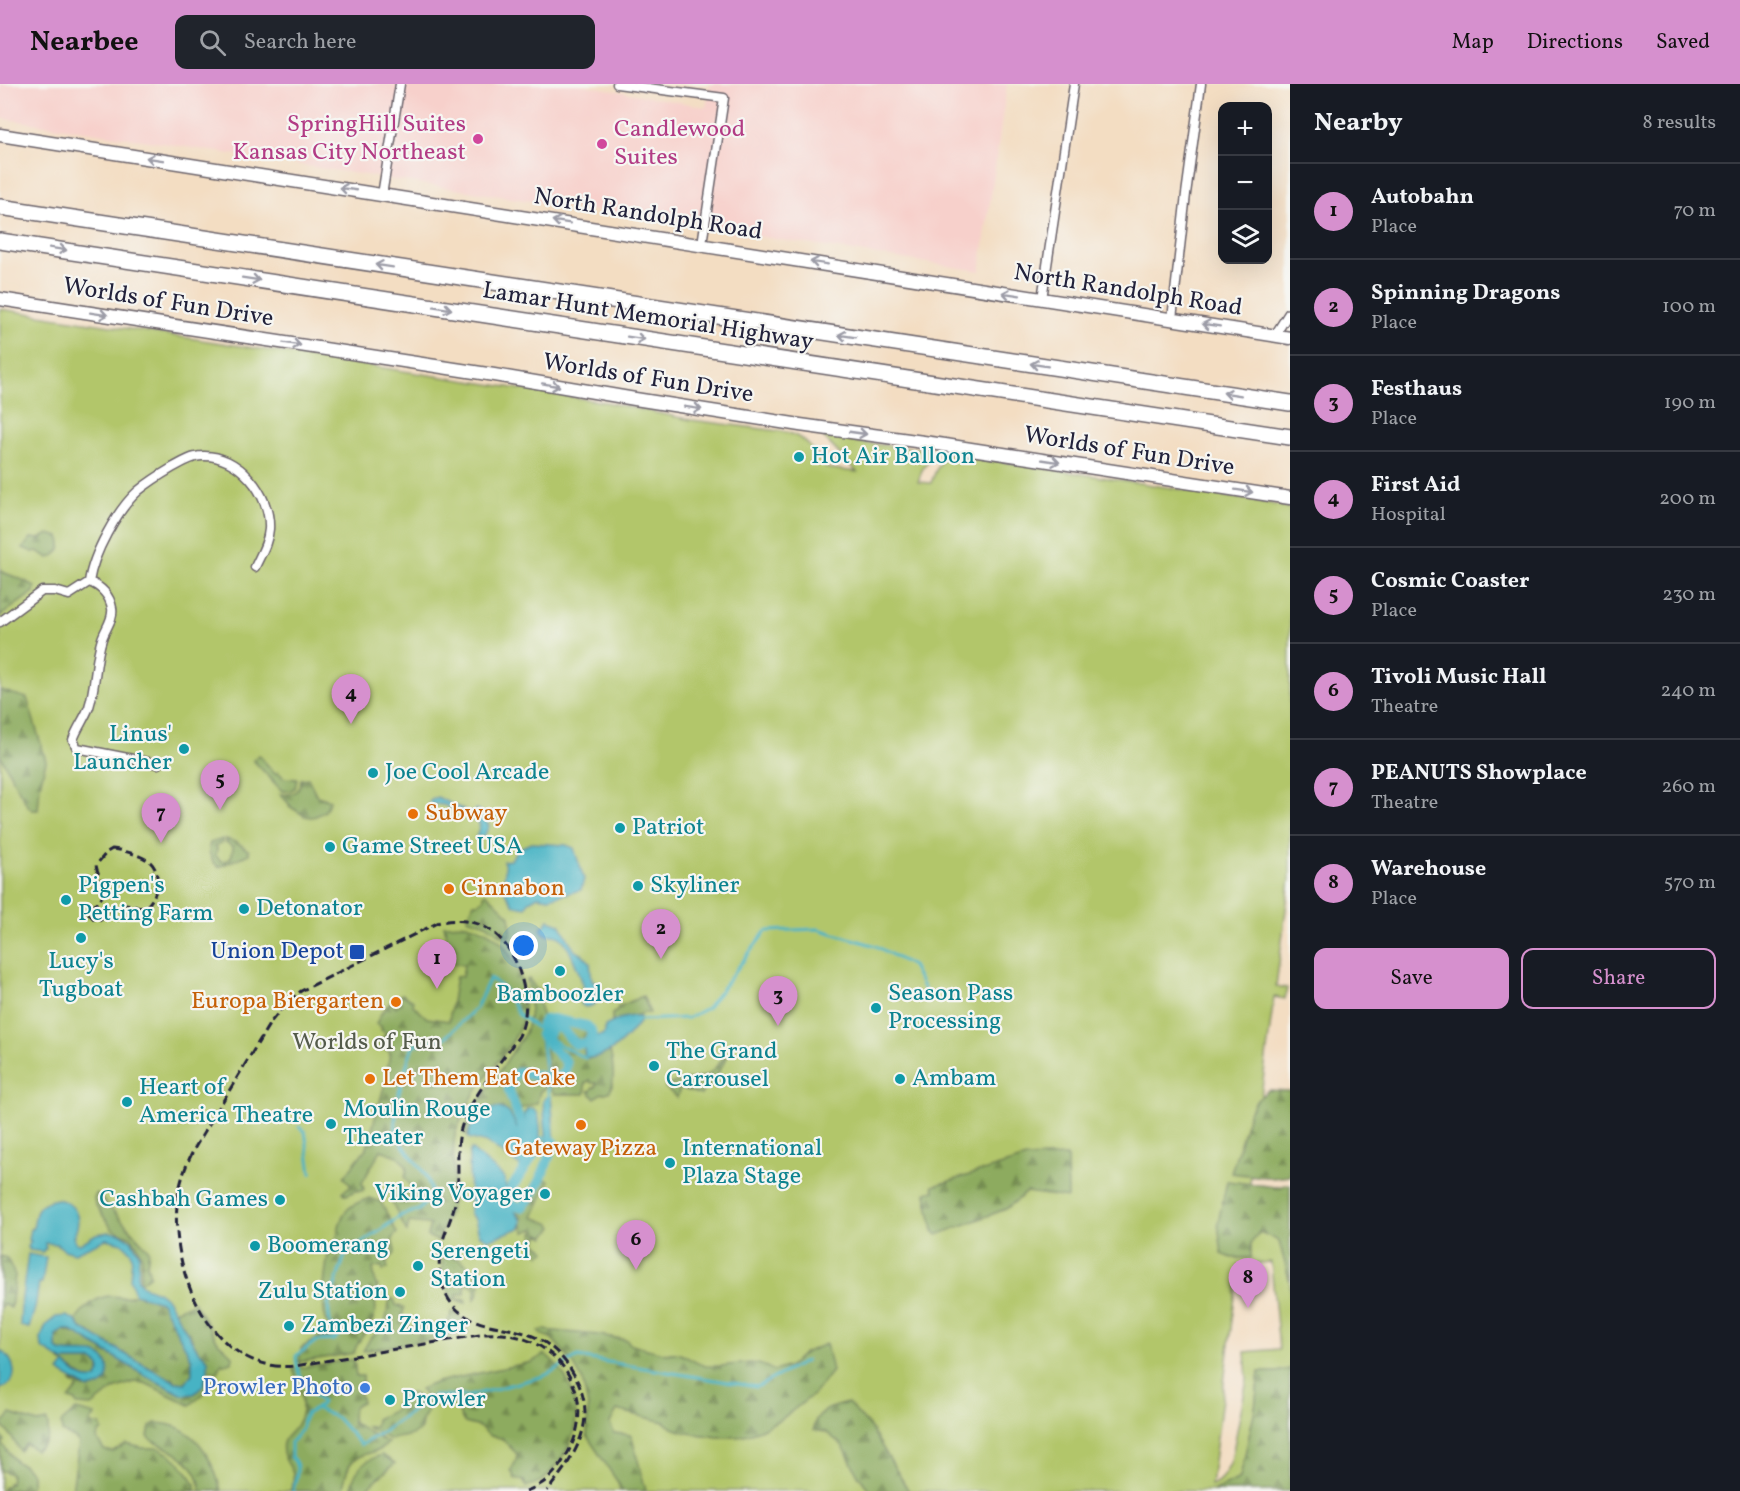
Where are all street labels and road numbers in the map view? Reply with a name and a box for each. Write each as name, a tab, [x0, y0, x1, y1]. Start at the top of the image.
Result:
street label: North Randolph Road	[531, 180, 765, 250]
street label: North Randolph Road	[1011, 256, 1245, 326]
street label: Worlds of Fun Drive	[60, 270, 276, 336]
street label: Lamar Hunt Memorial Highway	[480, 274, 816, 360]
street label: Worlds of Fun Drive	[540, 346, 756, 412]
street label: Worlds of Fun Drive	[1021, 419, 1237, 485]

